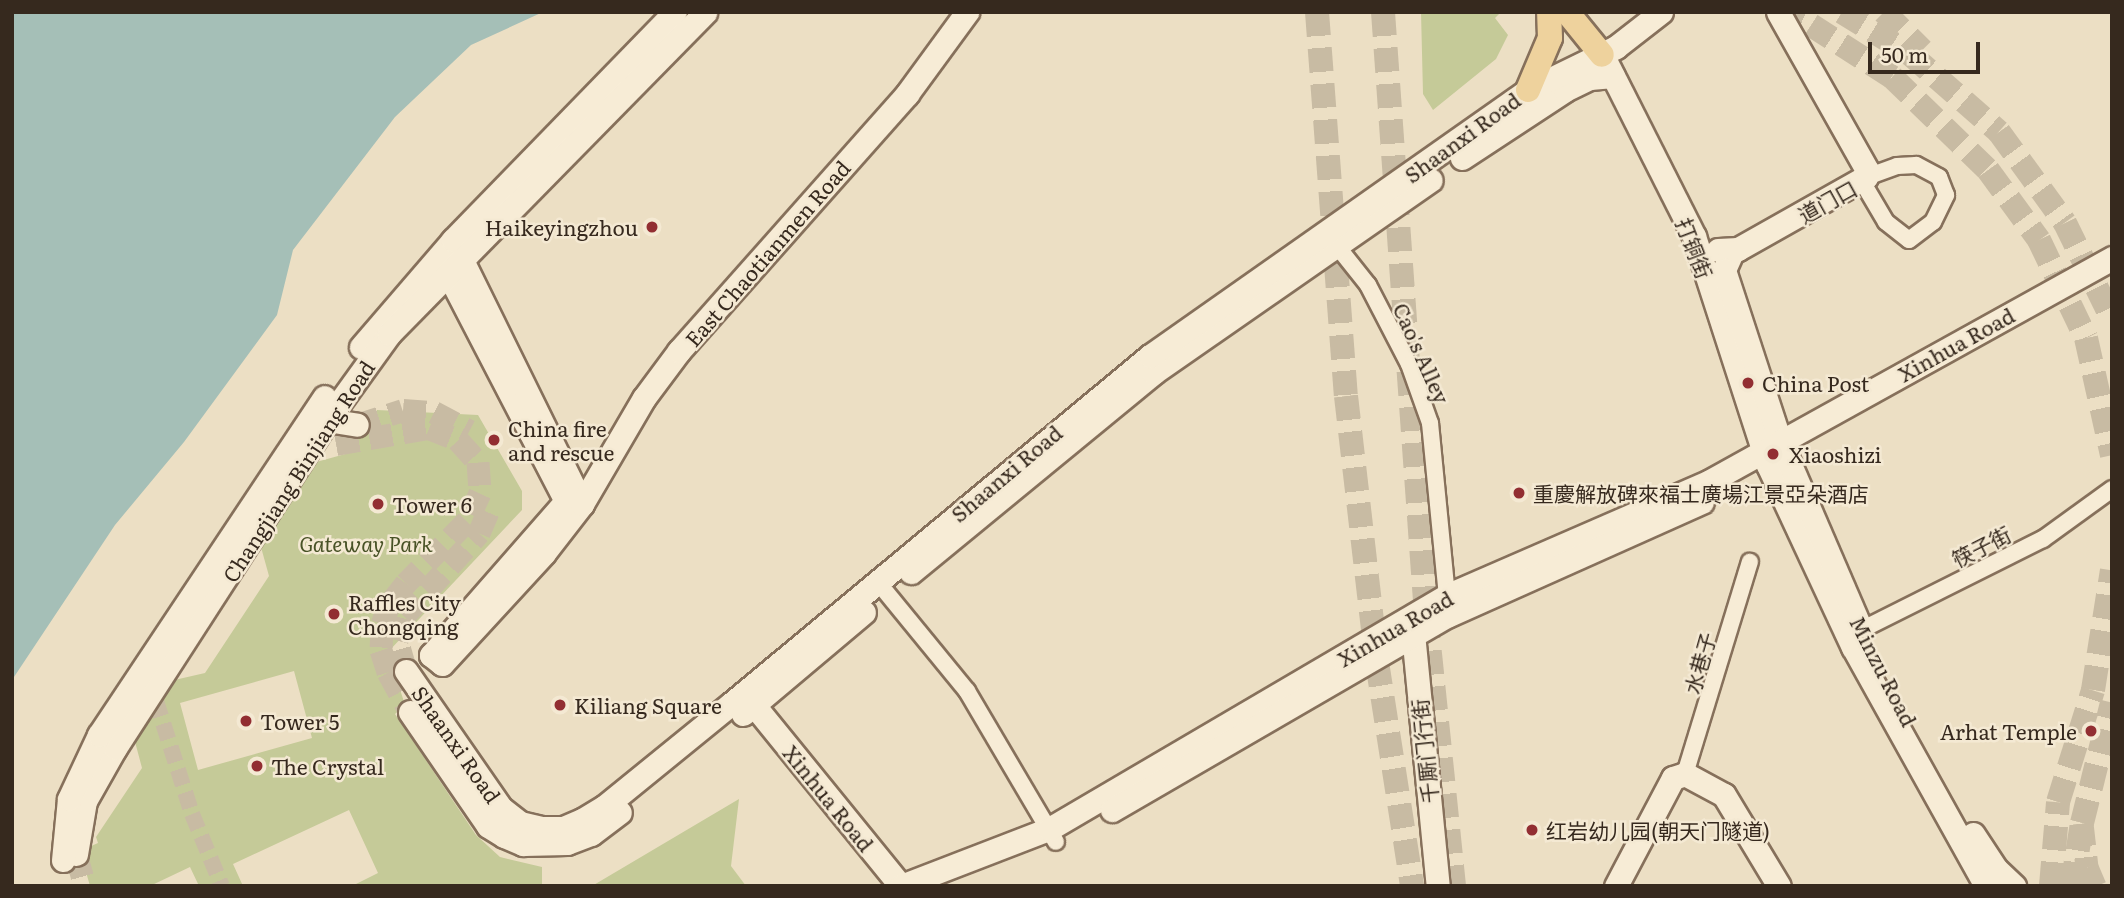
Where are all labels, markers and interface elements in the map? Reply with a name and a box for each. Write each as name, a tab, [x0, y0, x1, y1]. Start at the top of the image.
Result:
scale bar	[1872, 28, 1984, 72]
text: 50 m	[1881, 38, 1928, 69]
street label: Shaanxi Road	[1399, 87, 1525, 187]
street label: East Chaotianmen Road	[679, 155, 855, 351]
street label: 道门口	[1793, 175, 1861, 227]
place label: Haikeyingzhou	[485, 214, 638, 240]
street label: 打铜街	[1672, 214, 1718, 282]
marker: Haikeyingzhou	[644, 219, 660, 235]
street label: Cao's Alley	[1389, 299, 1455, 407]
street label: Xinhua Road	[1894, 302, 2018, 386]
street label: Changjiang Binjiang Road	[217, 355, 379, 587]
place label: China Post	[1762, 370, 1869, 396]
marker: China Post	[1740, 375, 1756, 391]
place label: China fire and rescue	[508, 415, 614, 465]
street label: Shaanxi Road	[945, 419, 1067, 527]
marker: China fire and rescue	[486, 432, 502, 448]
place label: Xiaoshizi	[1789, 441, 1882, 467]
marker: Xiaoshizi	[1763, 444, 1783, 464]
place label: 重慶解放碑來福士廣場江景亞朵酒店	[1533, 480, 1869, 506]
marker: 重慶解放碑來福士廣場江景亞朵酒店	[1511, 485, 1527, 501]
place label: Tower 6	[392, 491, 472, 517]
marker: Tower 6	[370, 496, 386, 512]
street label: 筷子街	[1947, 520, 2015, 572]
park label: Gateway Park	[299, 530, 433, 556]
street label: Xinhua Road	[1333, 585, 1457, 671]
place label: Raffles City Chongqing	[348, 589, 461, 639]
marker: Raffles City Chongqing	[326, 606, 342, 622]
street label: Minzu Road	[1845, 612, 1923, 730]
street label: 水巷子	[1678, 629, 1720, 697]
street label: Shaanxi Road	[407, 681, 507, 807]
place label: Kiliang Square	[574, 692, 722, 718]
marker: Kiliang Square	[552, 697, 568, 713]
street label: 千厮门行街	[1406, 697, 1442, 805]
place label: Tower 5	[260, 708, 339, 734]
marker: Tower 5	[238, 713, 254, 729]
place label: Arhat Temple	[1940, 718, 2077, 744]
marker: Arhat Temple	[2083, 723, 2099, 739]
street label: Xinhua Road	[779, 740, 879, 856]
place label: The Crystal	[271, 753, 384, 779]
marker: The Crystal	[249, 758, 265, 774]
place label: 红岩幼儿园(朝天门隧道)	[1546, 817, 1770, 843]
marker: 红岩幼儿园(朝天门隧道)	[1524, 822, 1540, 838]

